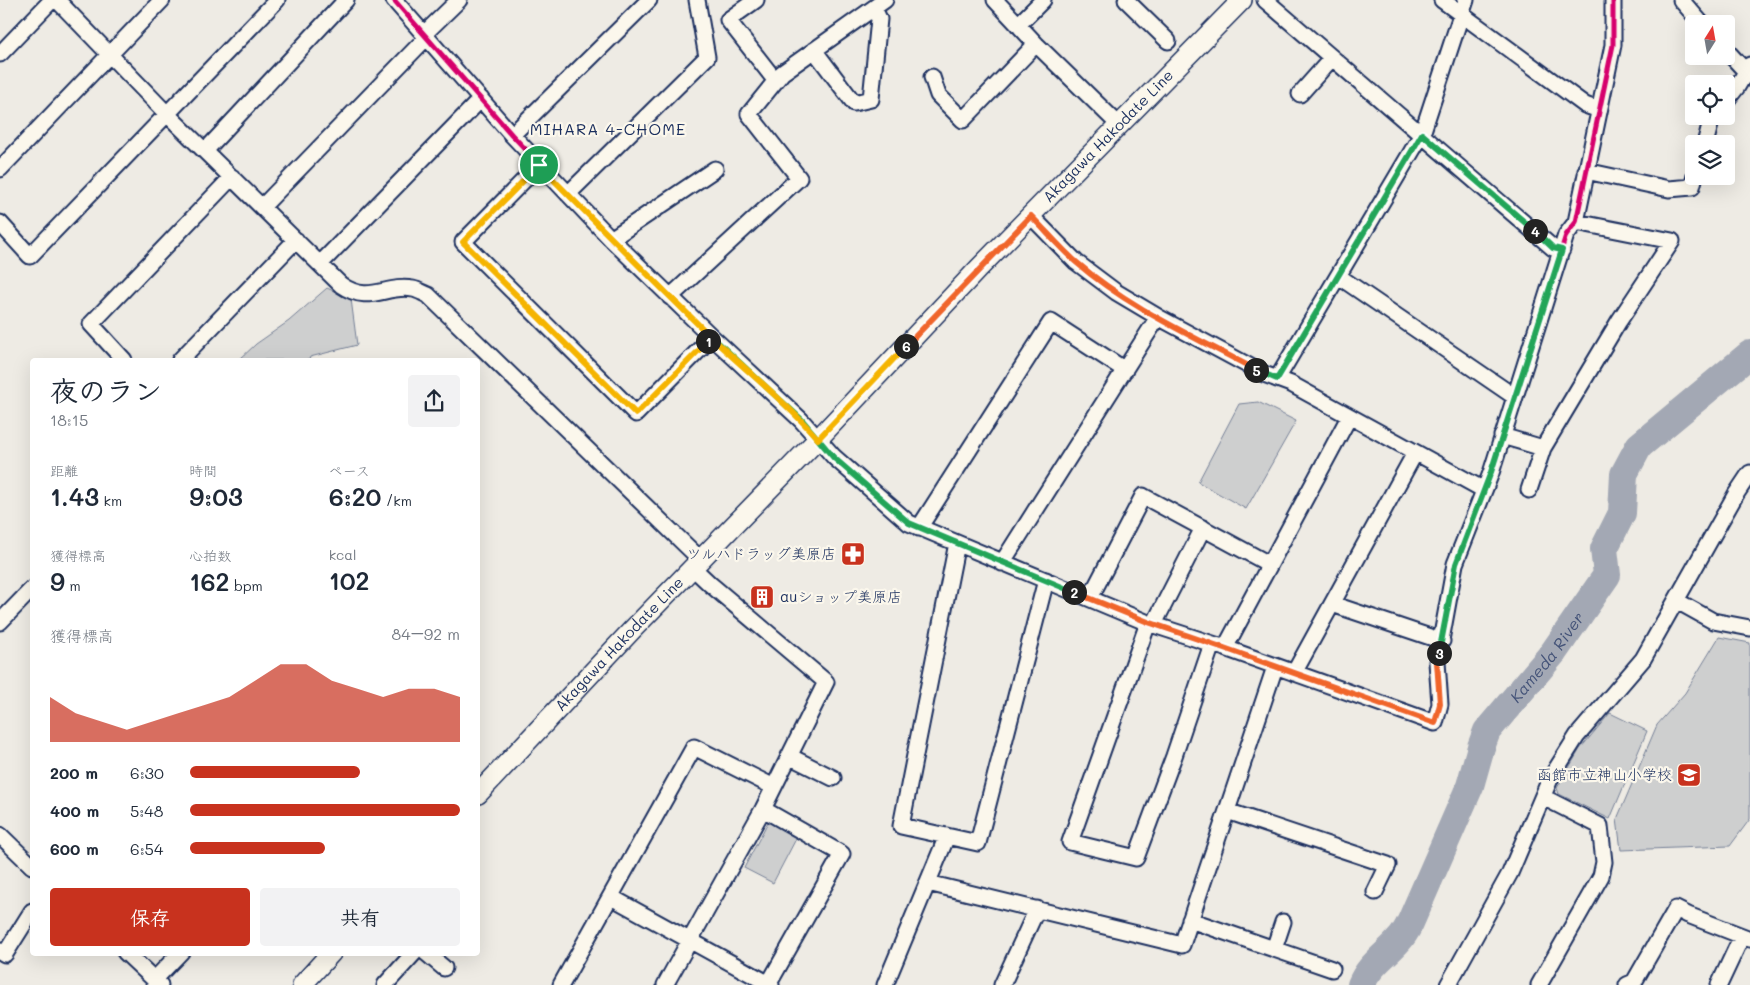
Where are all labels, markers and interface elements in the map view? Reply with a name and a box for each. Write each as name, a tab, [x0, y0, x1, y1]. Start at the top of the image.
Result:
north arrow	[1685, 15, 1735, 65]
map controls	[1685, 15, 1735, 185]
street label: Akagawa Hakodate Line	[1038, 65, 1177, 206]
button: locate	[1685, 75, 1735, 125]
district label: MIHARA 4-CHOME	[530, 118, 686, 139]
button: layers	[1685, 135, 1735, 185]
pin	[518, 144, 560, 186]
icon: arrive	[525, 151, 553, 179]
pin: 4	[1522, 218, 1548, 244]
text: 4	[1531, 222, 1540, 241]
pin: 1	[696, 328, 720, 354]
text: 1	[705, 332, 712, 351]
pin: 6	[894, 334, 918, 358]
text: 6	[902, 337, 911, 356]
pin: 5	[1244, 358, 1268, 382]
text: 5	[1252, 361, 1261, 380]
text: 夜のラン	[50, 372, 162, 408]
button: share	[408, 375, 460, 427]
text: 18:15	[50, 409, 88, 430]
text: 距離	[50, 461, 78, 480]
text: 時間	[189, 461, 217, 480]
text: ペース	[329, 461, 370, 480]
text: 1.43	[50, 480, 99, 512]
text: 9:03	[189, 480, 243, 512]
text: 6:20	[329, 480, 381, 512]
text: km	[99, 491, 122, 510]
text: /km	[381, 491, 412, 510]
pharmacy icon: ツルハドラッグ美原店	[840, 541, 866, 567]
place label: ツルハドラッグ美原店	[687, 543, 836, 563]
text: kcal	[329, 545, 357, 564]
text: 獲得標高	[50, 546, 106, 565]
text: 心拍数	[189, 546, 231, 565]
text: 102	[329, 564, 370, 596]
text: 9	[50, 565, 65, 597]
text: 162	[189, 565, 230, 597]
street label: Akagawa Hakodate Line	[550, 572, 687, 715]
text: m	[65, 576, 81, 595]
text: bpm	[230, 576, 263, 595]
pin: 2	[1062, 580, 1086, 604]
text: 2	[1071, 583, 1078, 602]
building icon: auショップ美原店	[749, 584, 775, 610]
place label: auショップ美原店	[780, 586, 902, 606]
water label: Kameda River	[1505, 608, 1588, 706]
text: 84–92 m	[392, 623, 460, 644]
text: 獲得標高	[50, 625, 114, 646]
pin: 3	[1426, 640, 1452, 666]
text: 3	[1435, 644, 1444, 663]
text: 200 m	[50, 762, 98, 783]
text: 6:30	[130, 762, 164, 783]
school or university icon: 函館市立神山小学校	[1676, 762, 1702, 788]
place label: 函館市立神山小学校	[1537, 764, 1672, 784]
text: 400 m	[50, 800, 99, 821]
text: 5:48	[130, 800, 163, 821]
text: 600 m	[50, 838, 99, 859]
text: 6:54	[130, 838, 163, 859]
button: 保存	[50, 888, 250, 946]
button: 共有	[260, 888, 460, 946]

